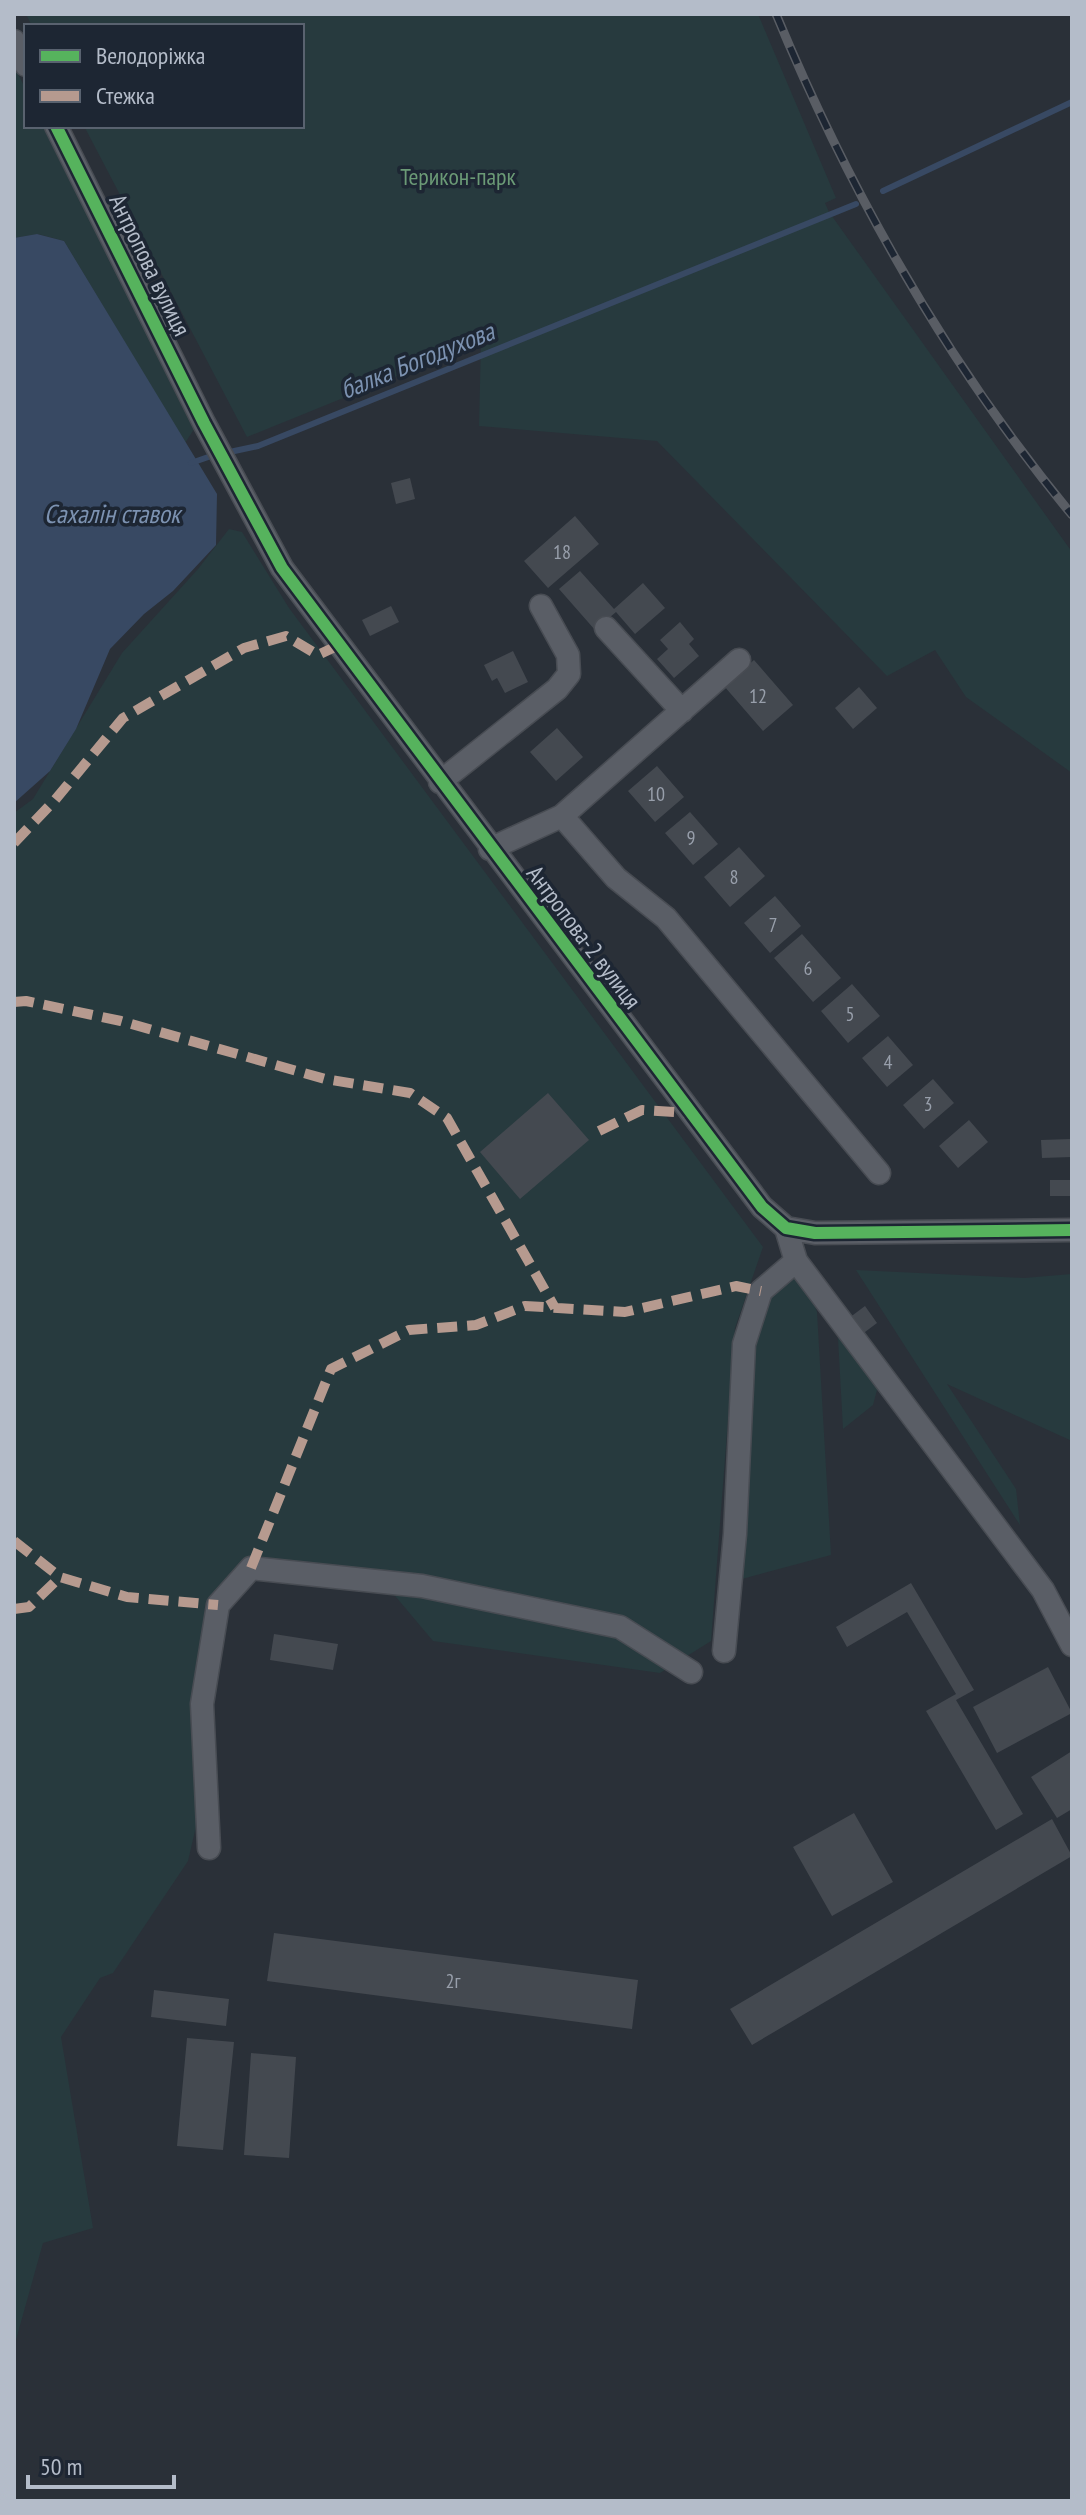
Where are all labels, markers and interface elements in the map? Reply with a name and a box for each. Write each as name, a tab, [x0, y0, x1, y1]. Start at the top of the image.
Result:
legend	[24, 24, 304, 128]
text: Велодоріжка	[96, 40, 205, 71]
text: Стежка	[96, 80, 155, 111]
park label: Терикон-парк	[400, 161, 517, 192]
street label: Антропова вулиця	[102, 189, 198, 341]
water label: балка Богодухова	[335, 314, 500, 406]
water label: Сахалін ставок	[44, 497, 183, 530]
house number: 18	[553, 539, 571, 565]
house number: 12	[749, 683, 767, 709]
house number: 10	[647, 781, 665, 807]
house number: 9	[687, 825, 696, 851]
street label: Антропова-2 вулиця	[520, 859, 648, 1015]
house number: 8	[730, 864, 739, 890]
house number: 7	[769, 912, 778, 938]
house number: 6	[804, 955, 813, 981]
house number: 5	[846, 1001, 855, 1027]
house number: 4	[884, 1049, 893, 1075]
house number: 3	[924, 1091, 933, 1117]
house number: 2г	[446, 1968, 461, 1994]
scale bar	[28, 2439, 174, 2489]
text: 50 m	[40, 2451, 82, 2482]

